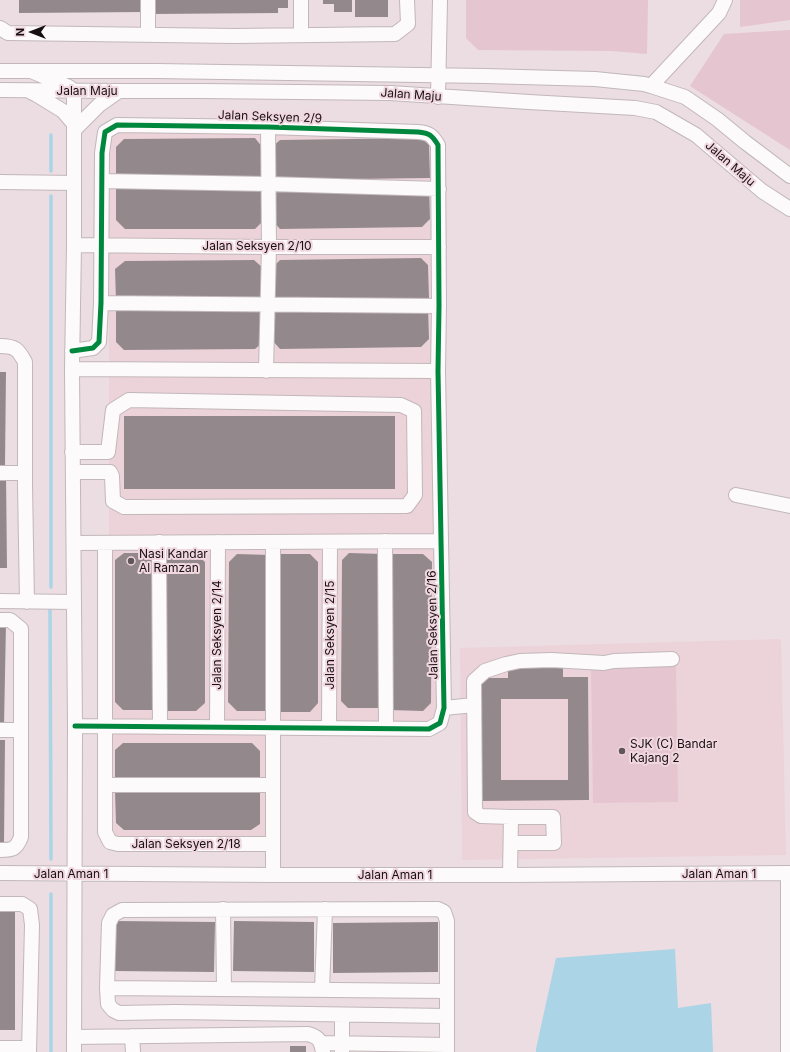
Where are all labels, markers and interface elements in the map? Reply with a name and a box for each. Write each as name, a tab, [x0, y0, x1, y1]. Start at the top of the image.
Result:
north arrow	[12, 12, 52, 52]
text: N	[13, 28, 27, 36]
street label: Jalan Maju	[56, 84, 118, 98]
street label: Jalan Maju	[380, 86, 442, 104]
street label: Jalan Seksyen 2/9	[218, 108, 322, 126]
street label: Jalan Maju	[702, 138, 758, 190]
street label: Jalan Seksyen 2/10	[202, 239, 312, 253]
place label: Nasi Kandar Al Ramzan	[139, 547, 208, 575]
marker: Nasi Kandar Al Ramzan	[126, 556, 136, 566]
street label: Jalan Seksyen 2/16	[425, 570, 441, 680]
street label: Jalan Seksyen 2/14	[210, 580, 224, 690]
street label: Jalan Seksyen 2/15	[323, 580, 337, 690]
place label: SJK (C) Bandar Kajang 2	[630, 737, 717, 765]
marker: SJK (C) Bandar Kajang 2	[617, 746, 627, 756]
street label: Jalan Seksyen 2/18	[131, 837, 241, 851]
street label: Jalan Aman 1	[34, 867, 108, 881]
street label: Jalan Aman 1	[682, 867, 756, 881]
street label: Jalan Aman 1	[358, 868, 432, 882]

